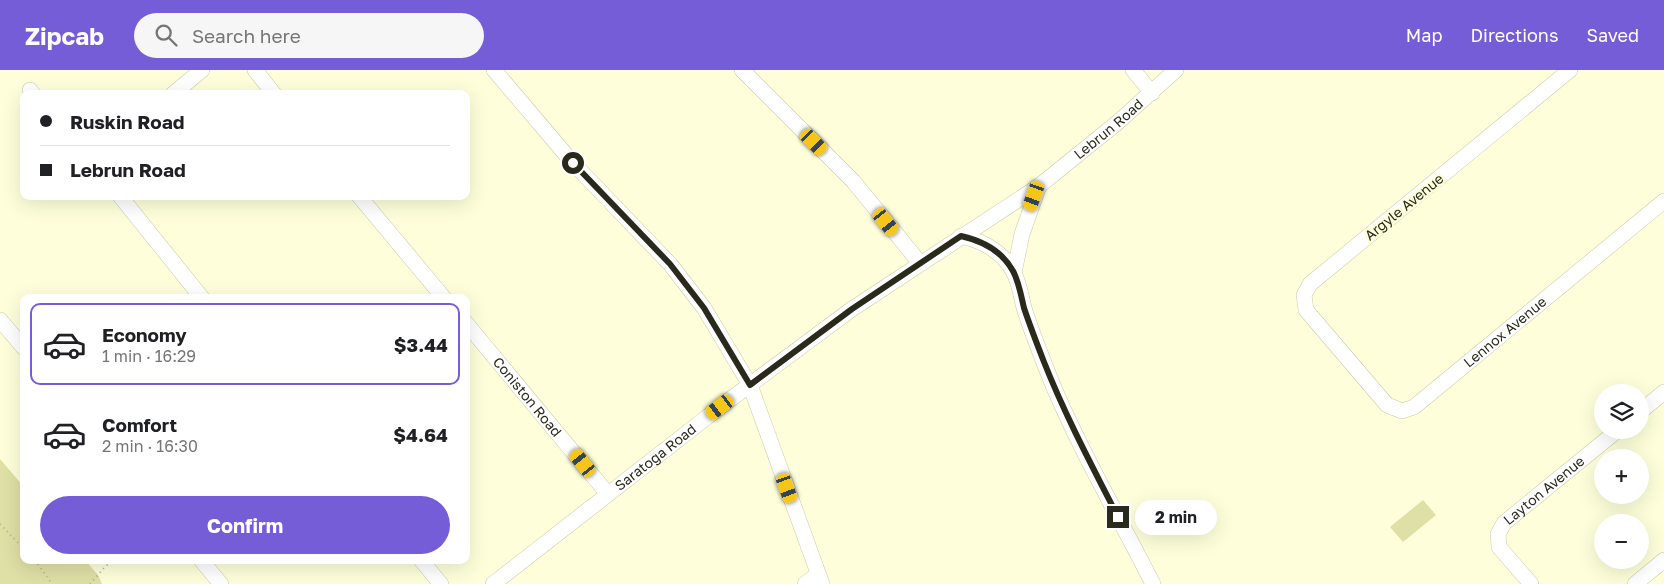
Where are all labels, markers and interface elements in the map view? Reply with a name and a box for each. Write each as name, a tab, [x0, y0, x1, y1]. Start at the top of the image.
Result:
search box	[134, 13, 484, 58]
text: Zipcab	[25, 21, 104, 50]
icon: search	[152, 21, 180, 49]
text: Search here	[192, 24, 301, 47]
text: Map	[1406, 24, 1442, 46]
text: Directions	[1470, 24, 1558, 46]
text: Saved	[1586, 24, 1639, 46]
street label: Lebrun Road	[1070, 95, 1146, 162]
text: Ruskin Road	[70, 110, 184, 133]
car	[798, 126, 829, 158]
route start	[562, 152, 584, 174]
text: Lebrun Road	[70, 158, 186, 181]
street label: Argyle Avenue	[1361, 170, 1447, 244]
car	[1021, 179, 1046, 213]
car	[870, 206, 901, 238]
street label: Lennox Avenue	[1460, 293, 1549, 371]
icon: car	[42, 322, 87, 367]
text: Economy	[102, 323, 187, 346]
text: $3.44	[394, 333, 448, 356]
text: 1 min · 16:29	[102, 346, 196, 366]
street label: Coniston Road	[490, 353, 566, 440]
map controls	[1594, 384, 1649, 569]
button: layers	[1594, 384, 1649, 439]
car	[703, 392, 736, 422]
icon: car	[42, 412, 87, 457]
text: Comfort	[102, 413, 177, 436]
street label: Saratoga Road	[611, 420, 699, 494]
text: $4.64	[393, 423, 448, 446]
text: 2 min · 16:30	[102, 436, 198, 456]
car	[567, 447, 598, 479]
button: +	[1594, 449, 1649, 504]
street label: Layton Avenue	[1500, 452, 1588, 528]
car	[774, 471, 799, 505]
button: Confirm	[40, 496, 450, 554]
callout: 2 min	[1136, 500, 1218, 534]
route end	[1107, 506, 1129, 528]
text: 2 min	[1155, 507, 1197, 527]
button: −	[1594, 514, 1649, 569]

